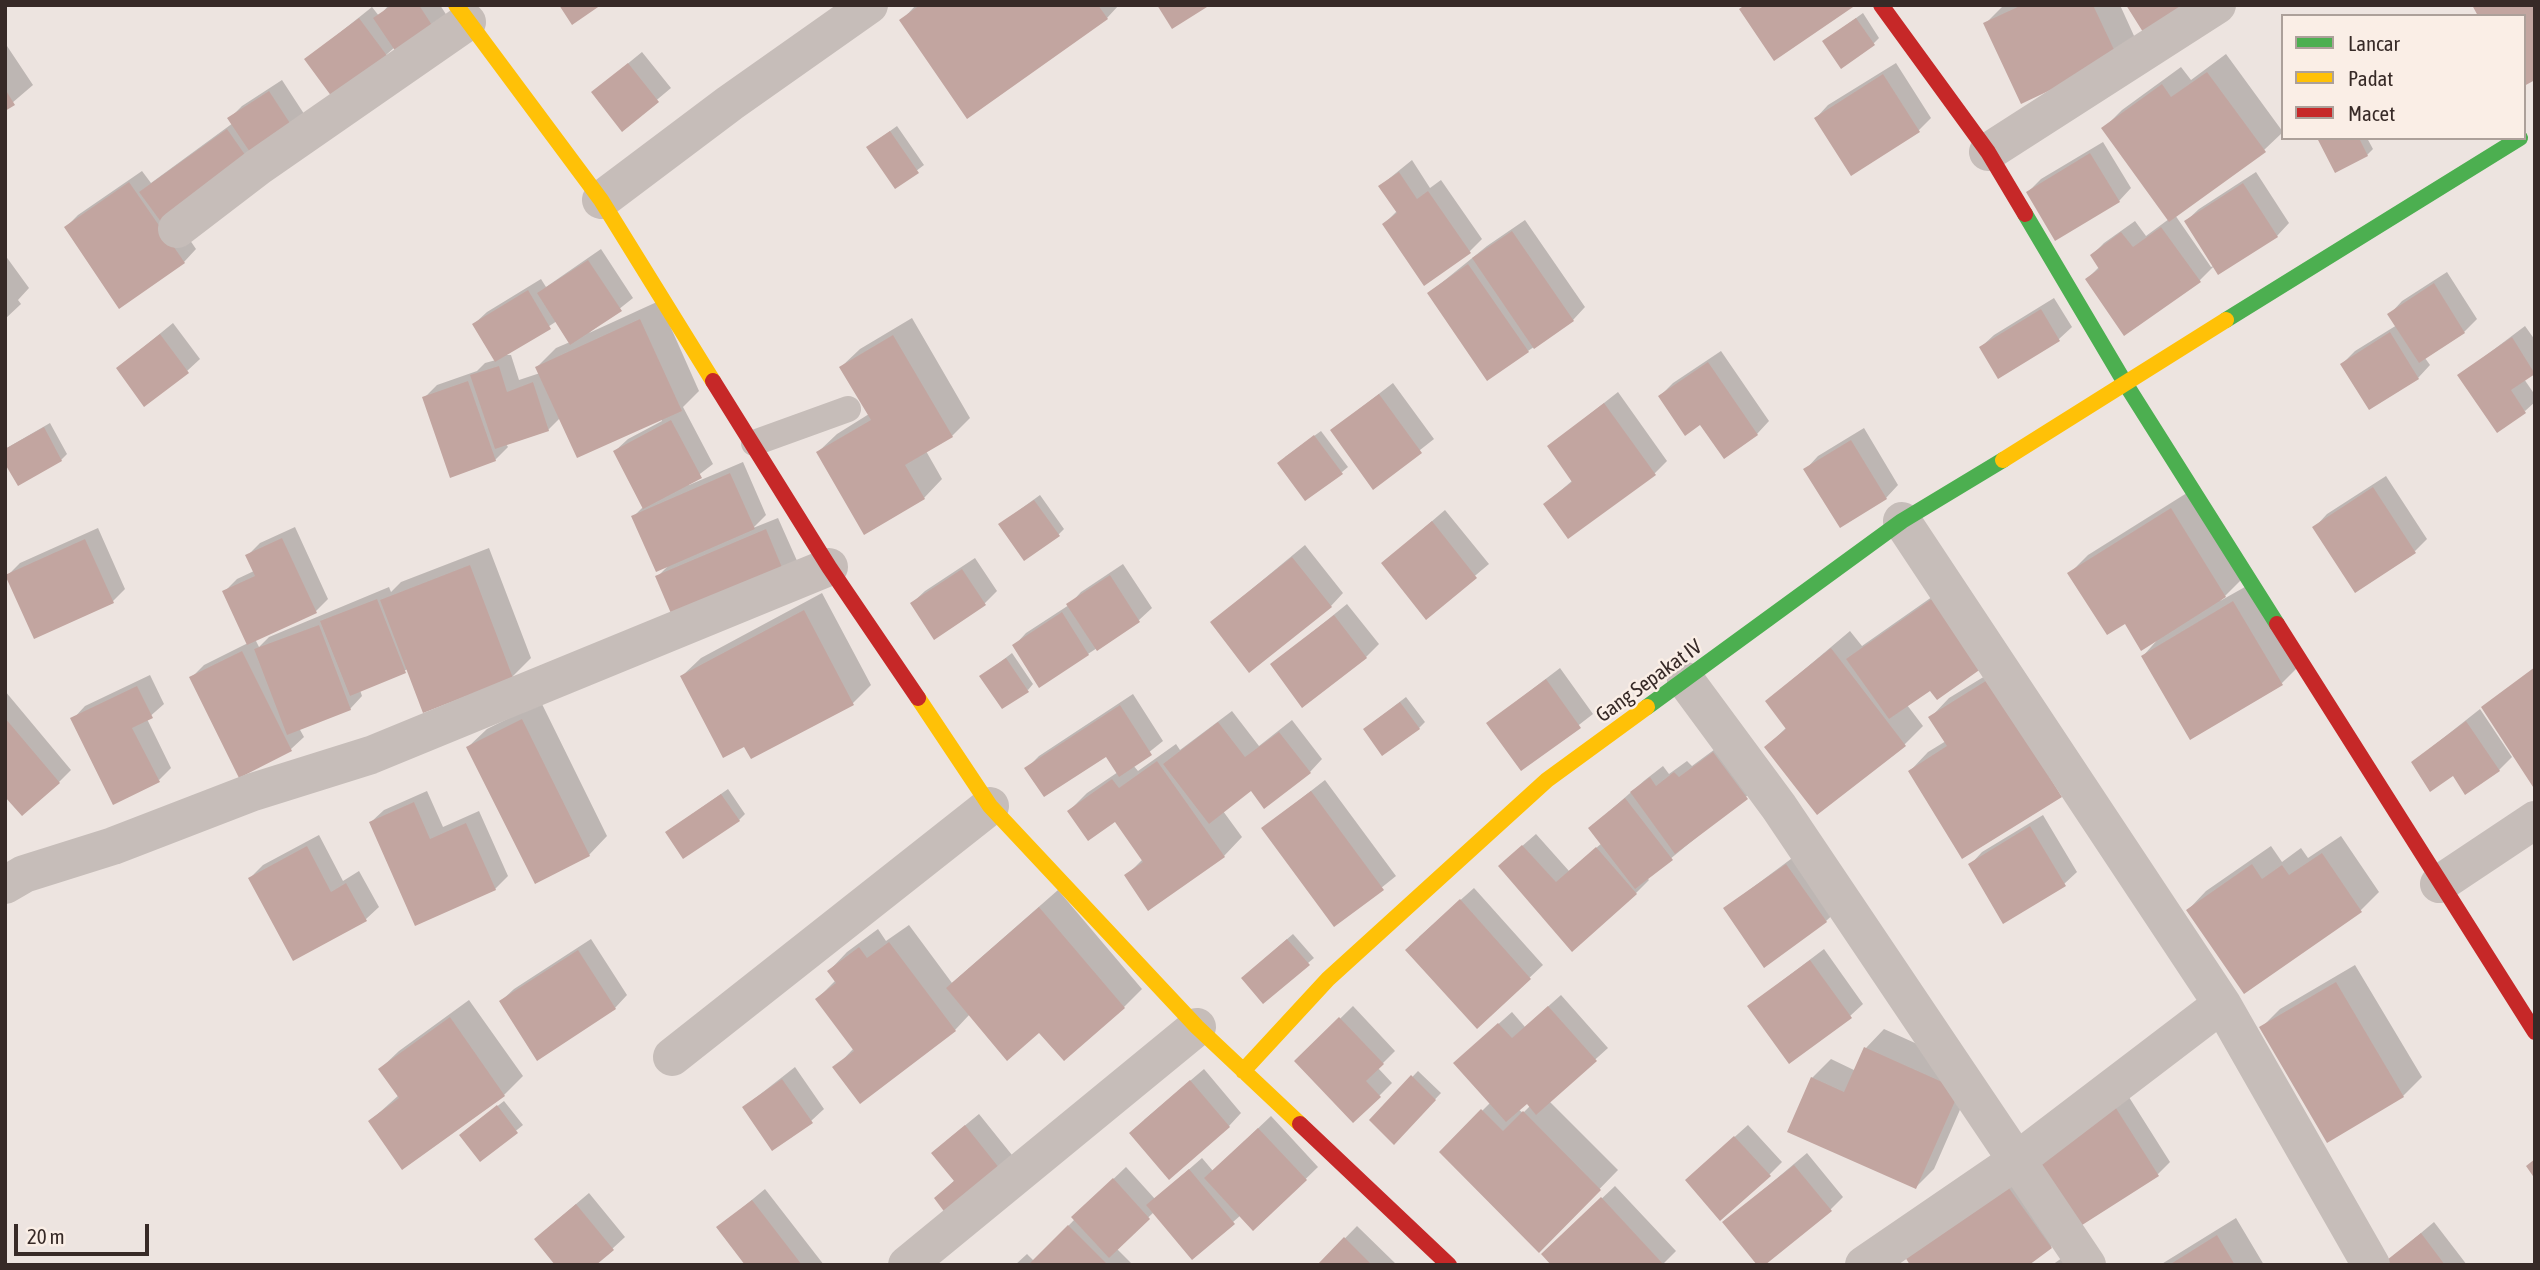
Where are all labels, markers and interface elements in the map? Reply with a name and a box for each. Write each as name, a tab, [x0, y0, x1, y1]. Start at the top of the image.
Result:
legend	[2281, 14, 2526, 140]
text: Lancar	[2348, 31, 2400, 55]
text: Padat	[2348, 66, 2393, 90]
text: Macet	[2348, 101, 2395, 125]
street label: Gang Sepakat IV	[1591, 634, 1707, 728]
scale bar	[18, 1210, 152, 1254]
text: 20 m	[27, 1224, 65, 1248]

